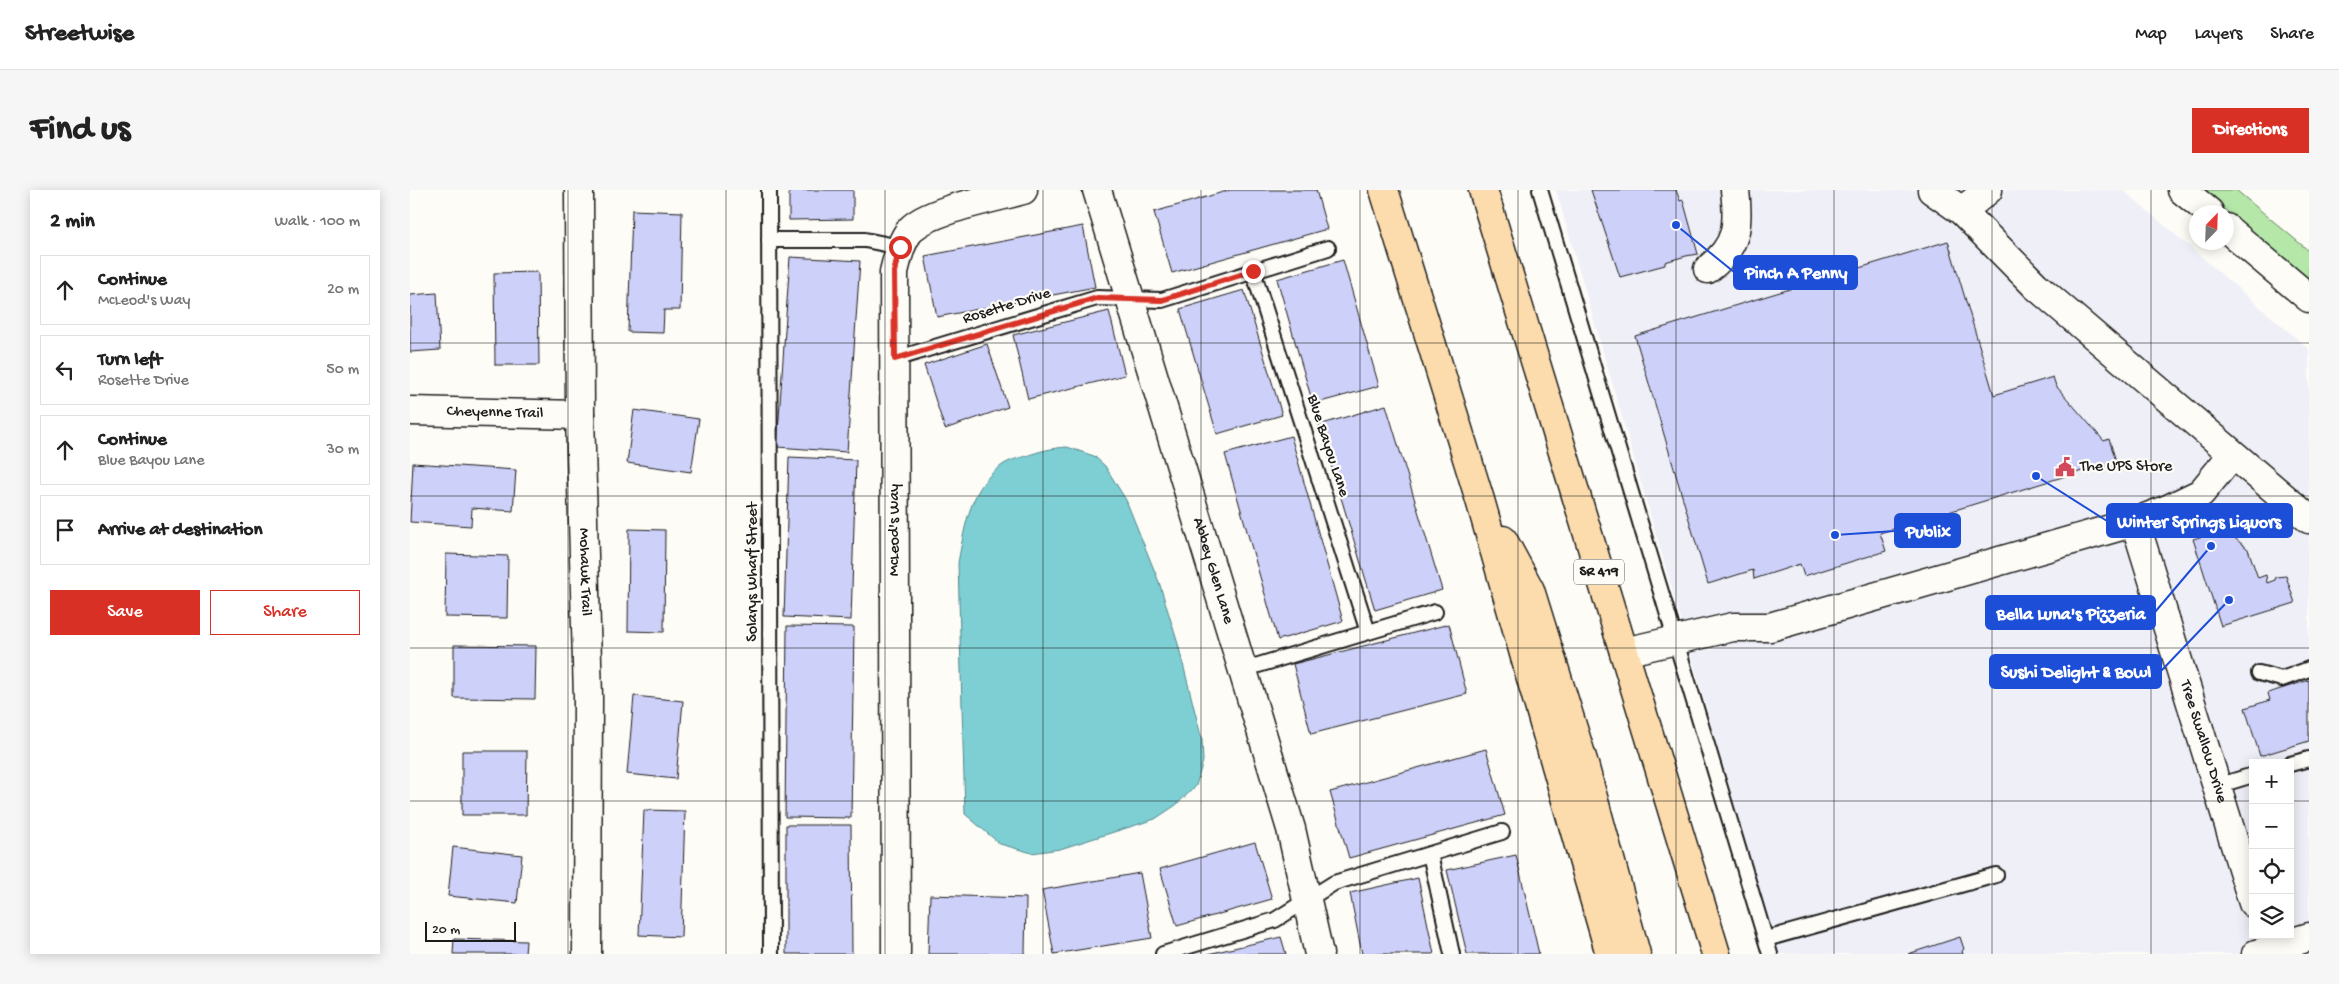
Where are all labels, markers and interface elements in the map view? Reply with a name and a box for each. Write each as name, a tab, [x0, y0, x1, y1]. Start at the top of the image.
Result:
text: Streetwise	[25, 20, 134, 49]
text: Map	[2135, 24, 2167, 45]
text: Layers	[2195, 24, 2242, 45]
text: Share	[2270, 24, 2314, 45]
button: Directions	[2192, 108, 2309, 153]
text: Find us	[30, 110, 130, 151]
north arrow	[2189, 205, 2234, 250]
text: 2 min	[50, 210, 95, 235]
text: Walk · 100 m	[274, 213, 360, 232]
route start	[889, 236, 912, 259]
callout: Pinch A Penny	[1734, 256, 1857, 289]
route end	[1242, 260, 1265, 283]
text: Pinch A Penny	[1744, 264, 1847, 285]
text: Continue	[98, 269, 167, 292]
icon: ahead	[51, 276, 79, 304]
text: 20 m	[327, 281, 359, 300]
street label: Rosette Drive	[961, 284, 1054, 329]
text: McLeod's Way	[98, 292, 190, 311]
text: Turn left	[98, 349, 162, 372]
icon: left	[51, 356, 79, 384]
text: 50 m	[326, 361, 359, 380]
text: Rosette Drive	[98, 372, 189, 391]
street label: Blue Bayou Lane	[1301, 392, 1353, 500]
street label: Cheyenne Trail	[446, 402, 544, 424]
text: Continue	[98, 429, 167, 452]
icon: ahead	[51, 436, 79, 464]
text: 30 m	[326, 441, 359, 460]
text: Blue Bayou Lane	[98, 452, 204, 471]
public building icon: The UPS Store	[2054, 456, 2076, 478]
place label: The UPS Store	[2079, 458, 2173, 477]
street label: McLeod's Way	[886, 484, 905, 576]
street label: Solarys Wharf Street	[744, 501, 763, 642]
callout: Winter Springs Liquors	[2107, 504, 2292, 537]
text: Winter Springs Liquors	[2116, 513, 2282, 534]
callout: Publix	[1895, 514, 1960, 547]
street label: Abbey Glen Lane	[1188, 515, 1238, 627]
icon: arrive	[51, 516, 79, 544]
text: Arrive at destination	[98, 519, 262, 542]
text: Publix	[1904, 523, 1951, 544]
street label: Mohawk Trail	[574, 528, 595, 616]
road number: SR 419	[1574, 560, 1624, 584]
button: Save	[50, 590, 200, 635]
button: Share	[210, 590, 360, 635]
callout: Bella Luna's Pizzeria	[1986, 596, 2155, 629]
text: Bella Luna's Pizzeria	[1996, 605, 2146, 626]
callout: Sushi Delight & Bowl	[1990, 655, 2161, 688]
text: Sushi Delight & Bowl	[2001, 663, 2151, 684]
street label: Tree Swallow Drive	[2175, 677, 2231, 806]
map controls	[2249, 759, 2294, 939]
button: +	[2249, 759, 2294, 804]
button: −	[2249, 804, 2294, 849]
button: locate	[2249, 849, 2294, 894]
button: layers	[2249, 894, 2294, 939]
scale bar	[425, 919, 516, 942]
text: 20 m	[432, 922, 460, 939]

